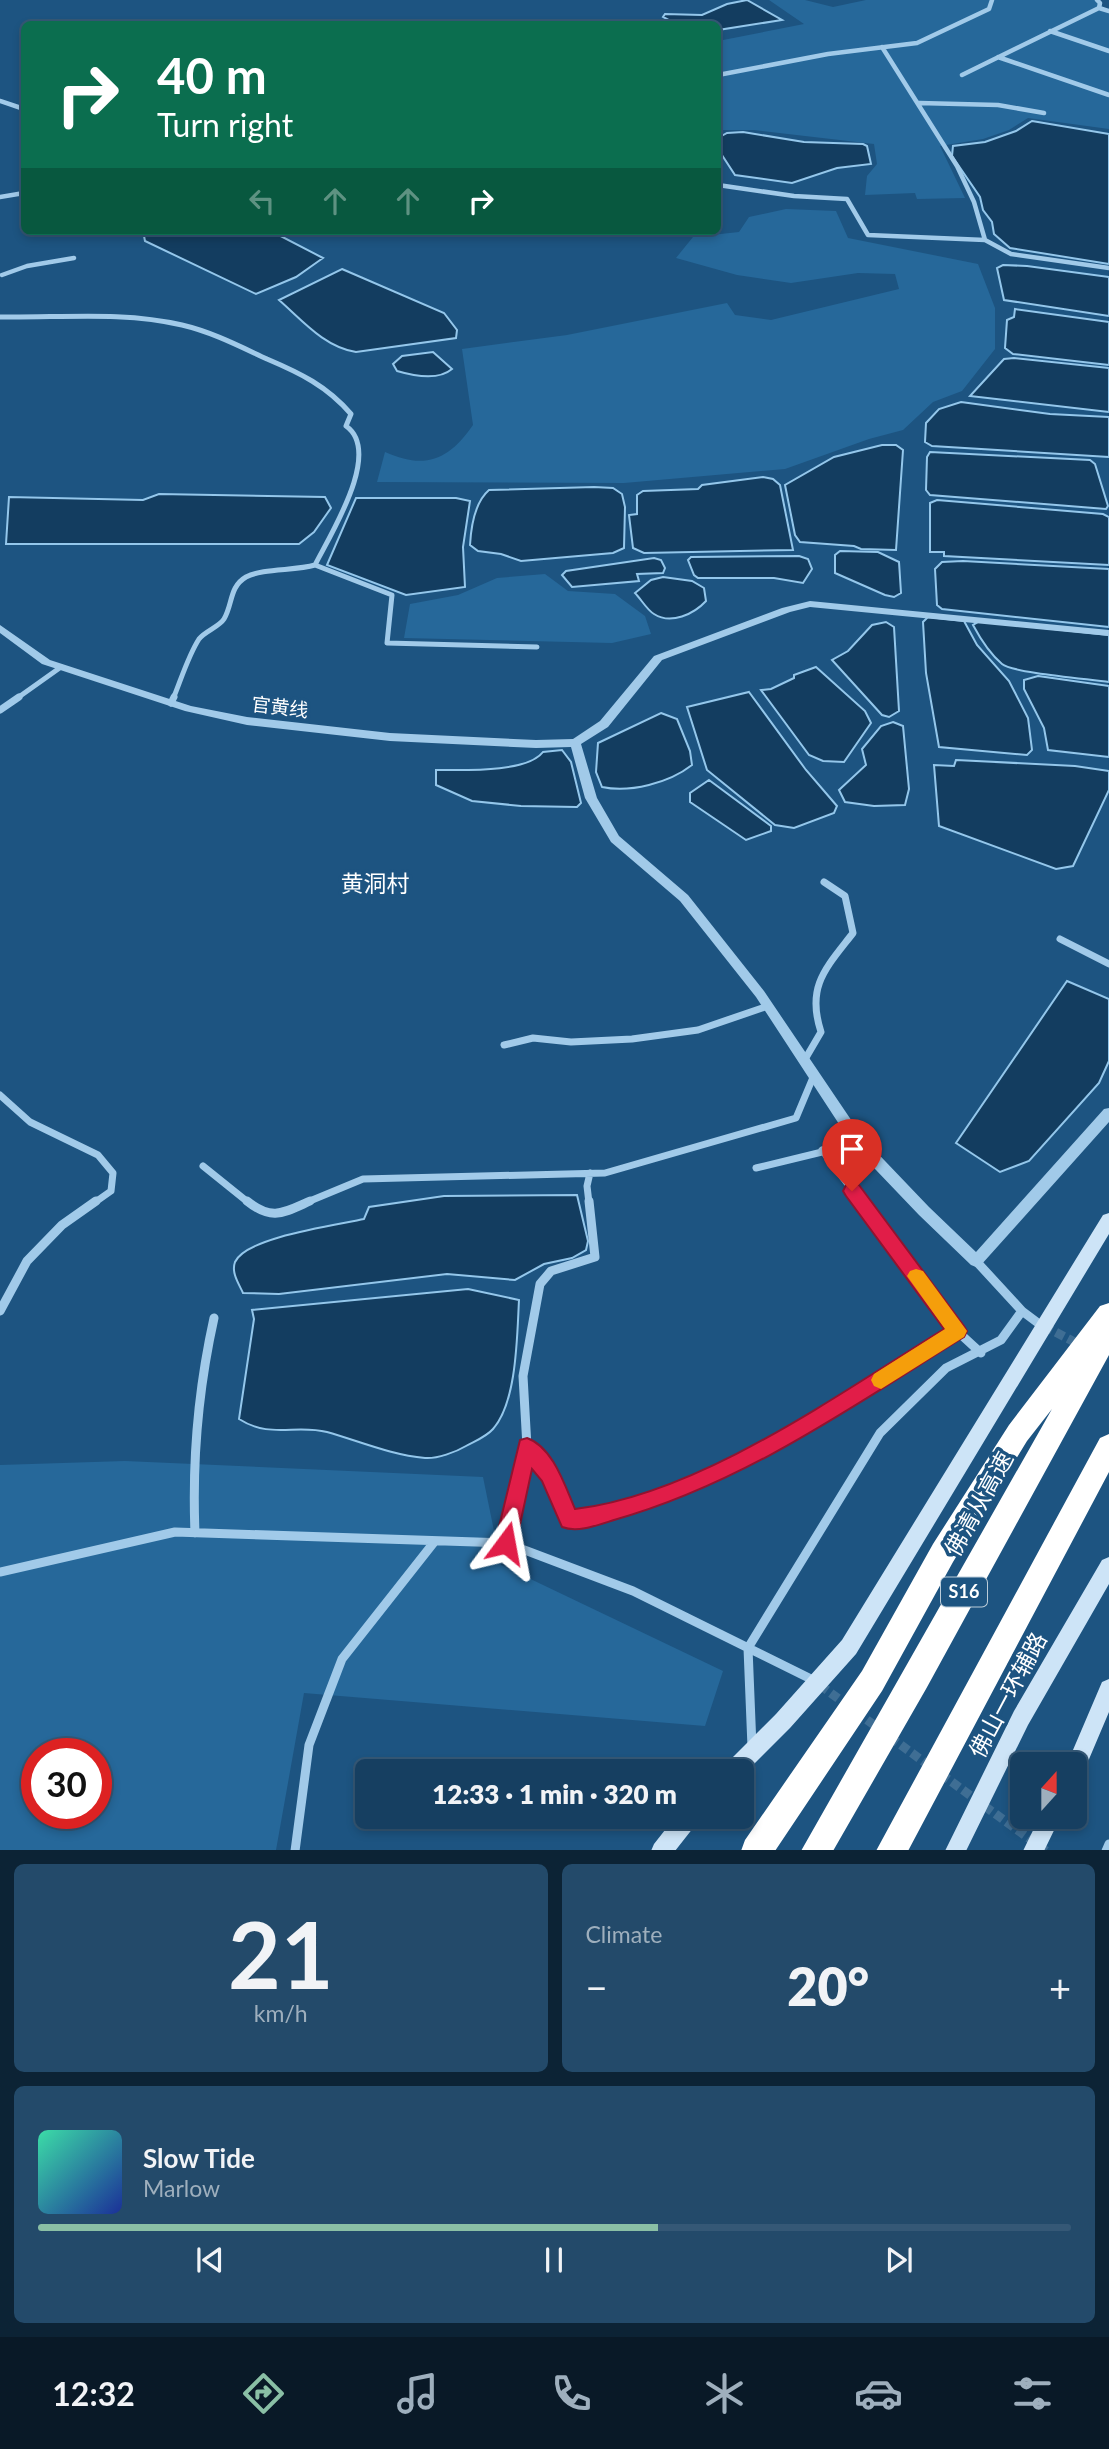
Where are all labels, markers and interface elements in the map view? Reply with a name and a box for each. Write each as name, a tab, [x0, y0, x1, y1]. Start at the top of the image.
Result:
text: 40 m	[157, 46, 267, 104]
icon: right	[42, 49, 133, 140]
text: Turn right	[157, 105, 293, 144]
icon: left	[243, 182, 281, 220]
icon: ahead	[316, 182, 354, 220]
icon: ahead	[389, 182, 427, 220]
icon: right	[462, 182, 500, 220]
street label: 官黄线	[250, 692, 310, 721]
district label: 黄洞村	[341, 869, 410, 897]
pin	[822, 1119, 882, 1191]
icon: arrive	[833, 1130, 871, 1168]
street label: 佛清从高速	[938, 1446, 1018, 1561]
position arrow	[469, 1506, 543, 1580]
road number: S16	[941, 1577, 987, 1606]
street label: 佛山一环辅路	[962, 1627, 1052, 1762]
speed limit sign: 30	[21, 1738, 112, 1829]
north arrow	[1010, 1752, 1087, 1829]
map controls	[1010, 1752, 1087, 1829]
text: 12:33 · 1 min · 320 m	[432, 1778, 677, 1810]
text: 21	[228, 1899, 334, 2008]
text: Climate	[586, 1920, 662, 1948]
text: 20°	[787, 1955, 869, 2017]
text: −	[586, 1964, 608, 2010]
text: +	[1049, 1964, 1071, 2010]
text: km/h	[254, 1999, 308, 2027]
text: Slow Tide	[143, 2142, 255, 2174]
text: Marlow	[143, 2174, 220, 2202]
icon: previous	[191, 2241, 229, 2279]
icon: pause	[535, 2241, 573, 2279]
icon: next	[880, 2241, 918, 2279]
icon: directions	[239, 2369, 288, 2418]
icon: music	[393, 2369, 442, 2418]
icon: phone	[547, 2369, 596, 2418]
icon: climate	[700, 2369, 749, 2418]
icon: car	[854, 2369, 903, 2418]
icon: filters	[1008, 2369, 1057, 2418]
text: 12:32	[52, 2374, 135, 2413]

